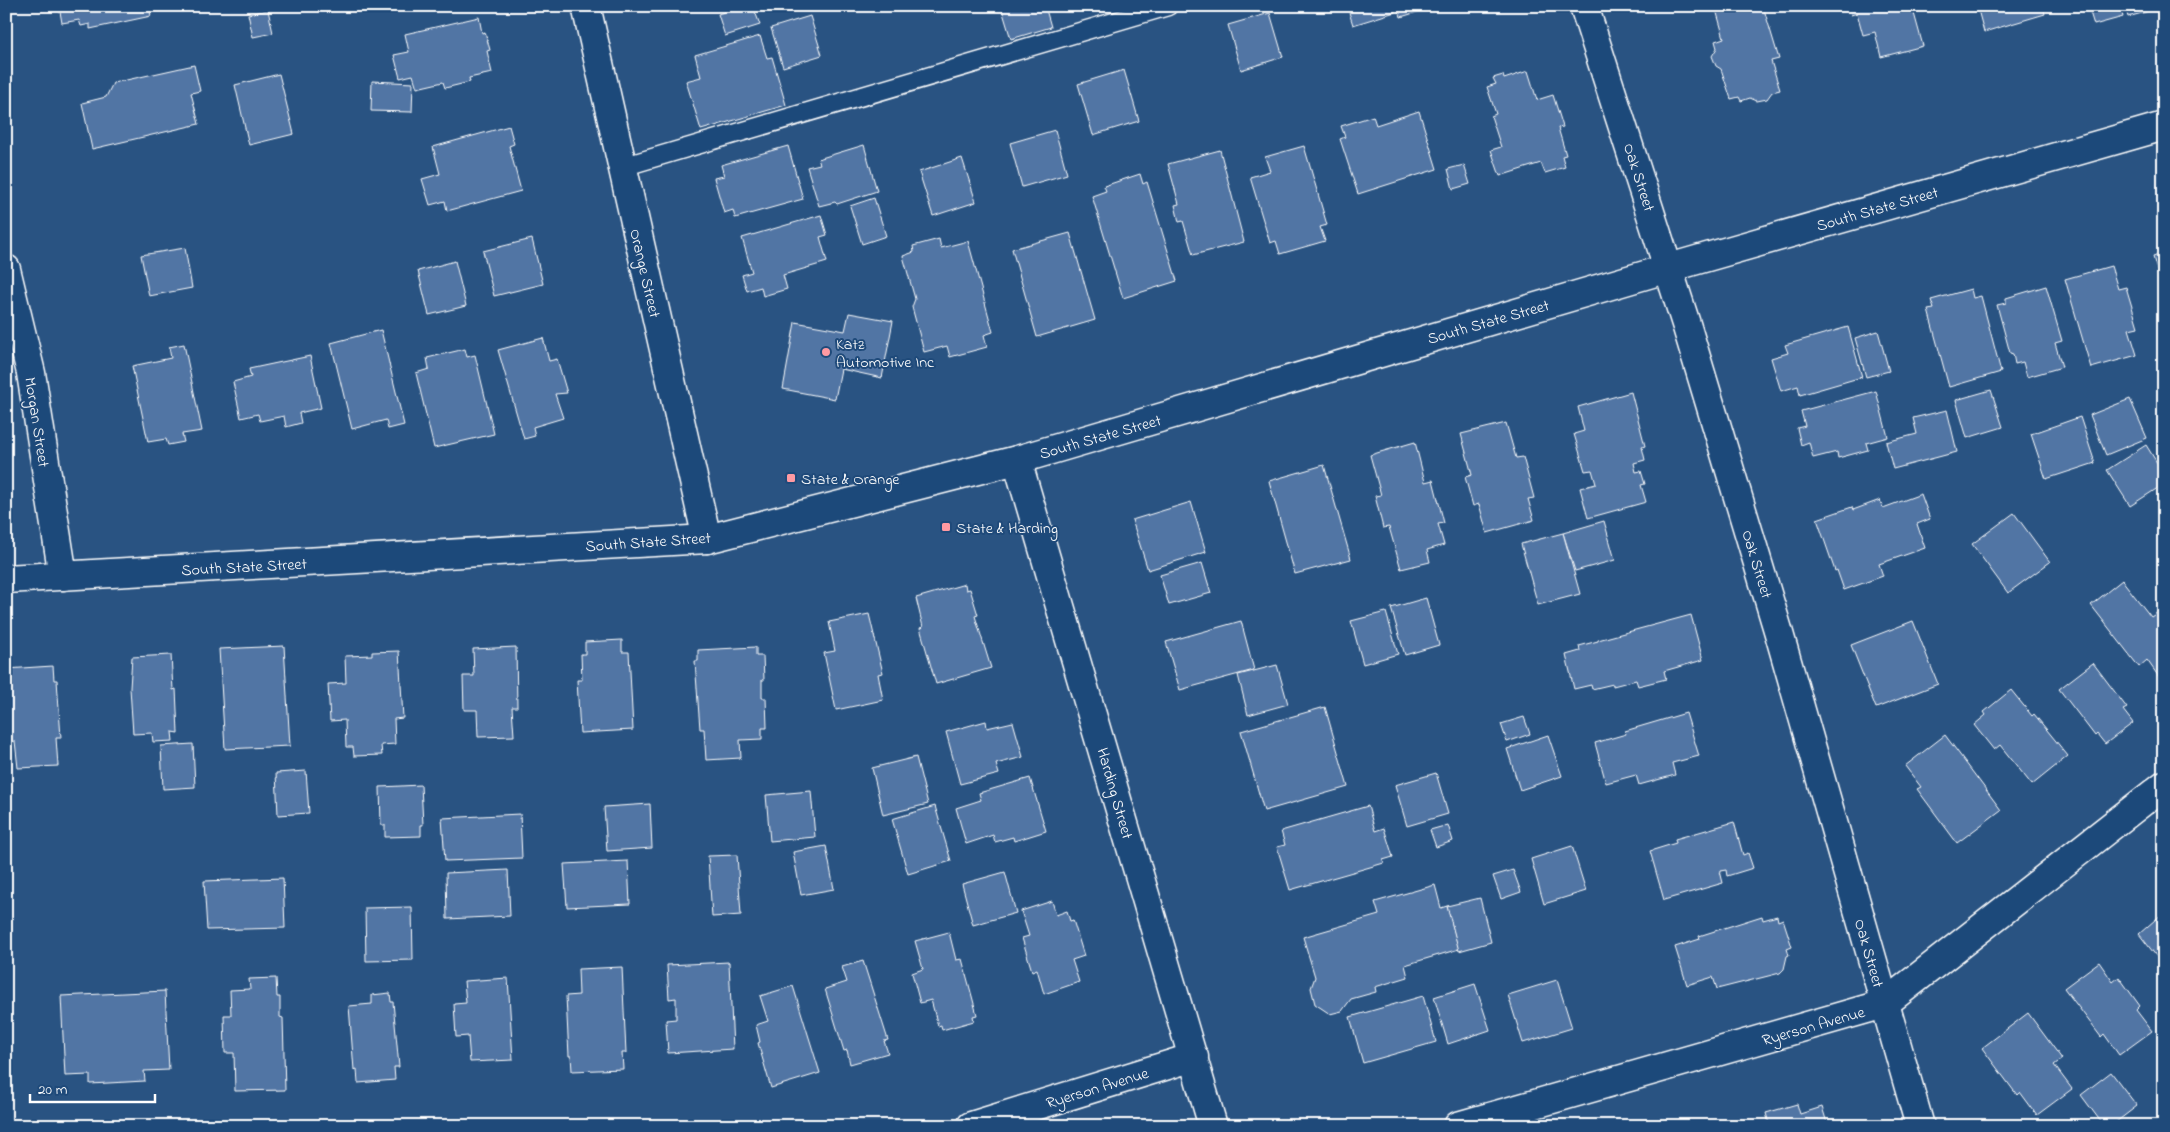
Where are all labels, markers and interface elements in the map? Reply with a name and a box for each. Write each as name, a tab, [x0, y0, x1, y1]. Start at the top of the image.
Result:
street label: Oak Street	[1616, 140, 1661, 215]
street label: South State Street	[1814, 181, 1942, 239]
street label: Orange Street	[622, 227, 666, 321]
street label: South State Street	[1425, 294, 1553, 352]
place label: Katz Automotive Inc	[836, 333, 935, 375]
marker: Katz Automotive Inc	[820, 346, 832, 358]
street label: Morgan Street	[17, 375, 55, 470]
street label: South State Street	[1037, 409, 1165, 467]
place label: State & Orange	[801, 468, 900, 492]
marker: State & Orange	[785, 472, 797, 484]
place label: State & Harding	[956, 517, 1058, 541]
marker: State & Harding	[940, 521, 952, 533]
street label: South State Street	[585, 527, 712, 559]
street label: Oak Street	[1734, 527, 1778, 602]
street label: South State Street	[181, 553, 308, 583]
street label: Harding Street	[1090, 745, 1139, 843]
street label: Oak Street	[1847, 916, 1889, 991]
street label: Ryerson Avenue	[1759, 1001, 1869, 1053]
street label: Ryerson Avenue	[1043, 1062, 1153, 1116]
scale bar	[30, 1072, 155, 1104]
text: 20 m	[38, 1079, 68, 1101]

